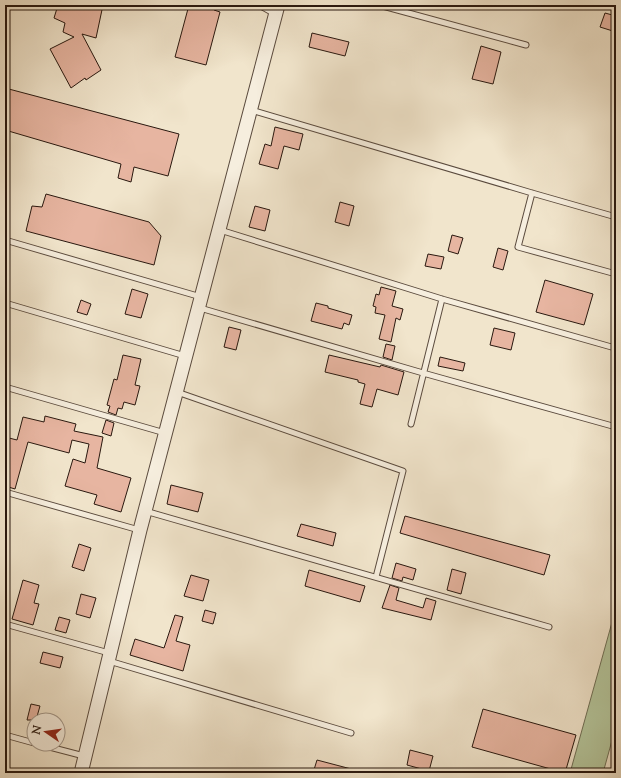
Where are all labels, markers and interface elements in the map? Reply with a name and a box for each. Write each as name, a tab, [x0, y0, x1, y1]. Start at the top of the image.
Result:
north arrow	[26, 712, 66, 752]
text: N	[28, 724, 46, 737]

